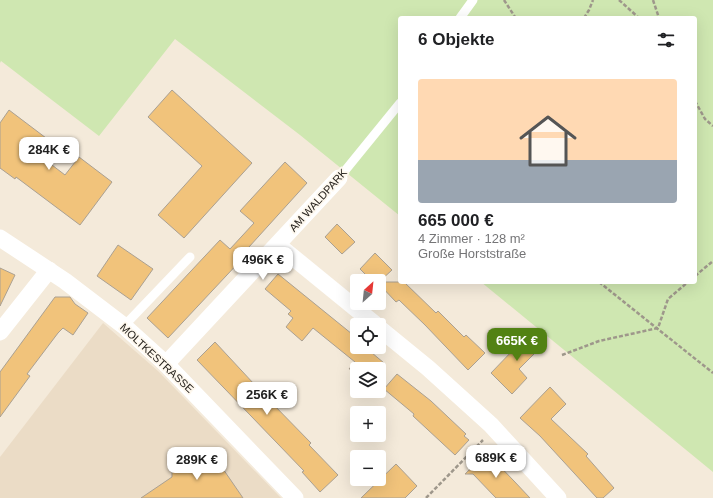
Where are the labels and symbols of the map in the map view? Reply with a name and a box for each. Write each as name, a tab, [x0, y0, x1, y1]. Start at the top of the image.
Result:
pin: 284K €	[16, 137, 82, 171]
street label: AM WALDPARK	[287, 166, 350, 234]
pin: 496K €	[230, 247, 296, 281]
north arrow	[350, 274, 386, 310]
street label: MOLTKESTRASSE	[118, 321, 196, 395]
pin: 665K €	[484, 328, 550, 362]
pin: 256K €	[234, 382, 300, 416]
pin: 689K €	[463, 445, 529, 479]
pin: 289K €	[164, 447, 230, 481]

